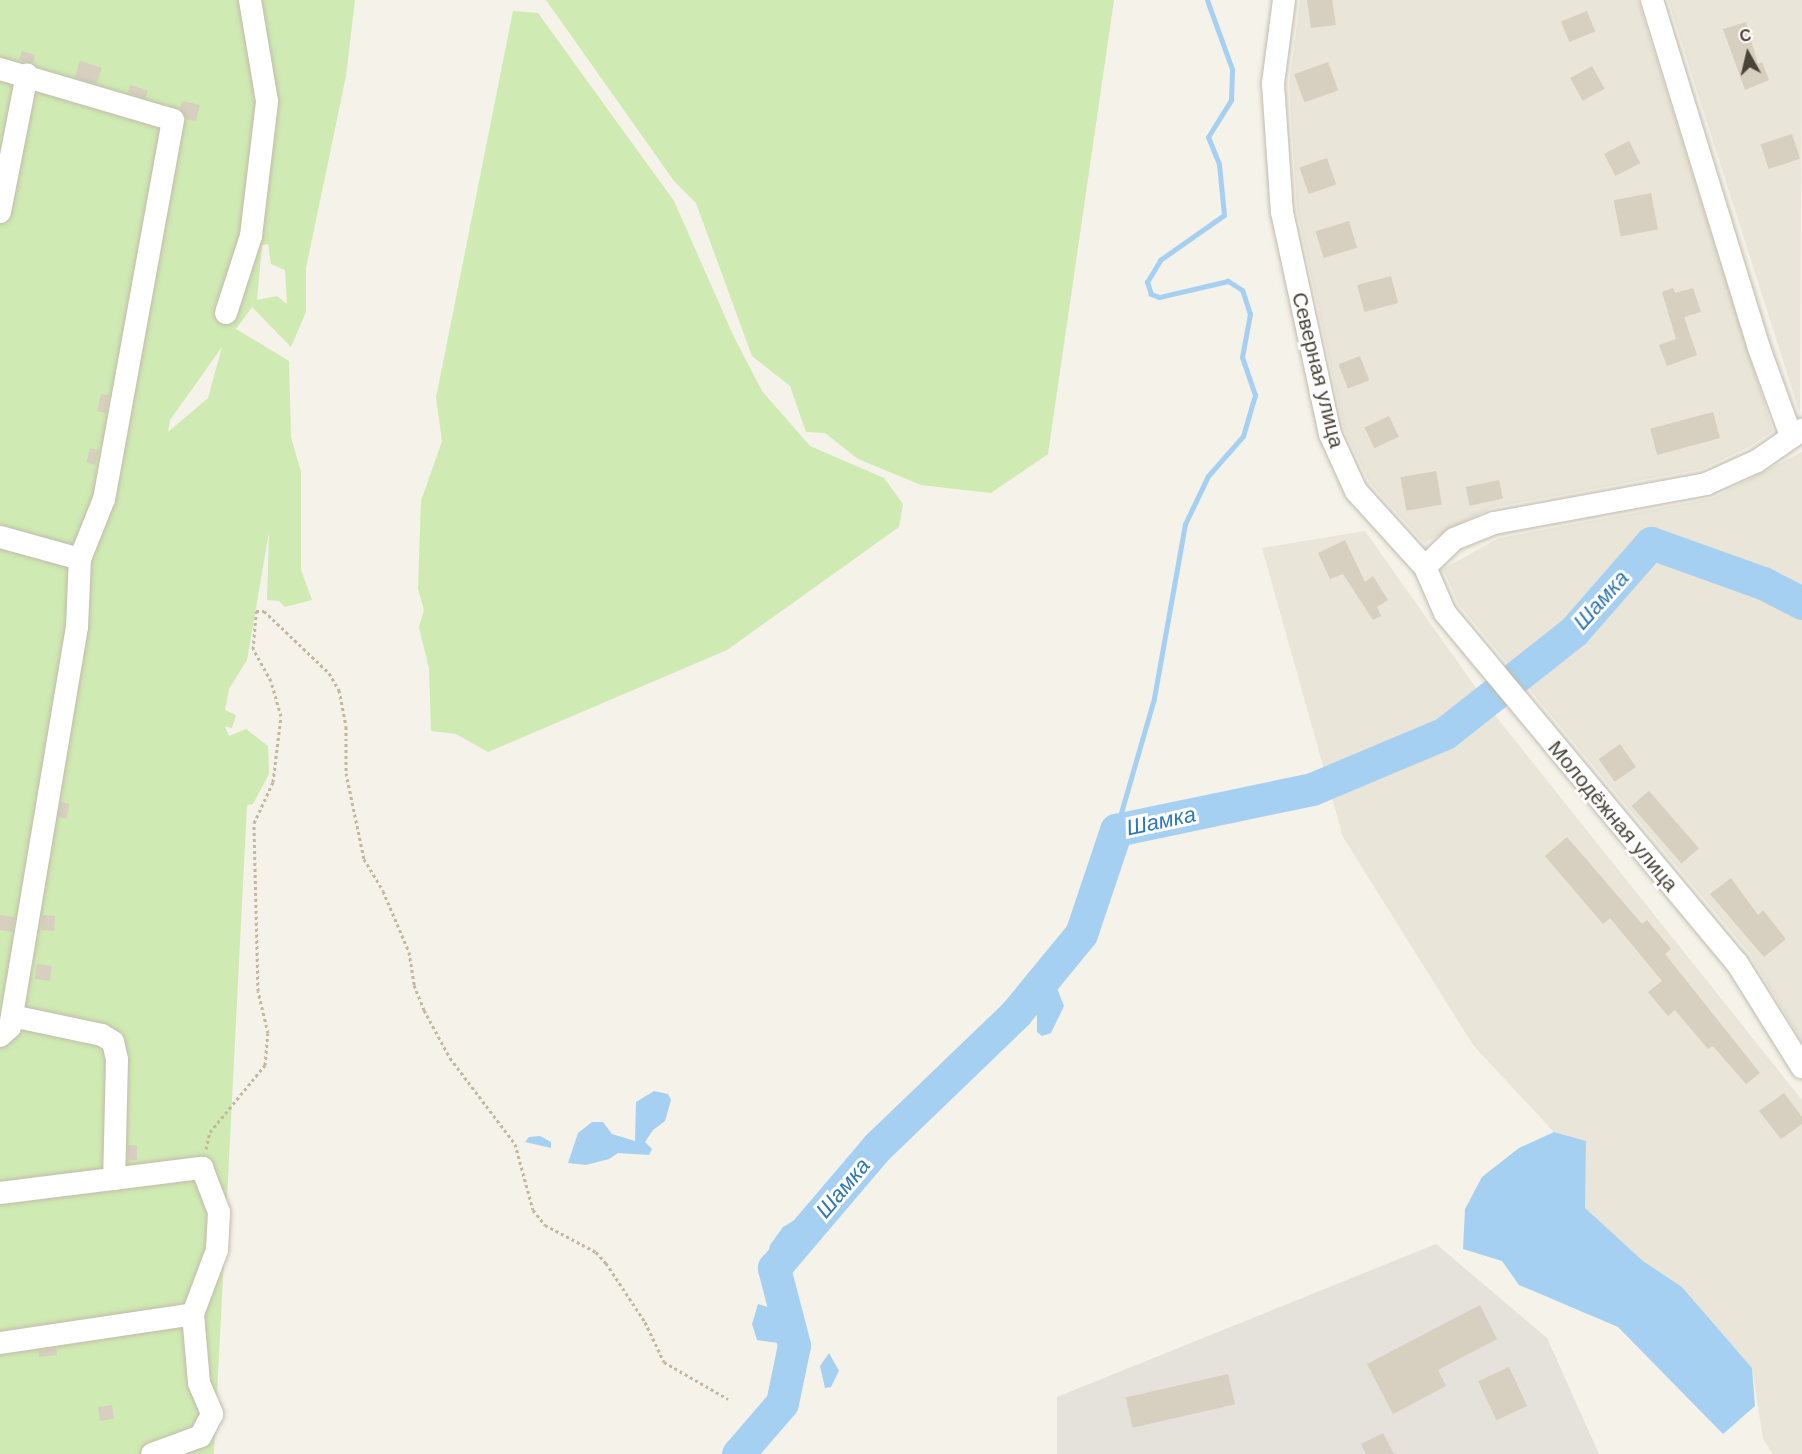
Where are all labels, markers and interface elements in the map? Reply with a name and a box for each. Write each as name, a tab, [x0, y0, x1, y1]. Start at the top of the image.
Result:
north arrow	[1718, 24, 1778, 84]
text: С	[1739, 26, 1752, 45]
street label: Северная улица	[1287, 290, 1349, 450]
water label: Шамка	[1568, 565, 1634, 635]
street label: Молодёжная улица	[1543, 736, 1683, 896]
water label: Шамка	[1124, 801, 1198, 841]
water label: Шамка	[810, 1153, 876, 1223]

